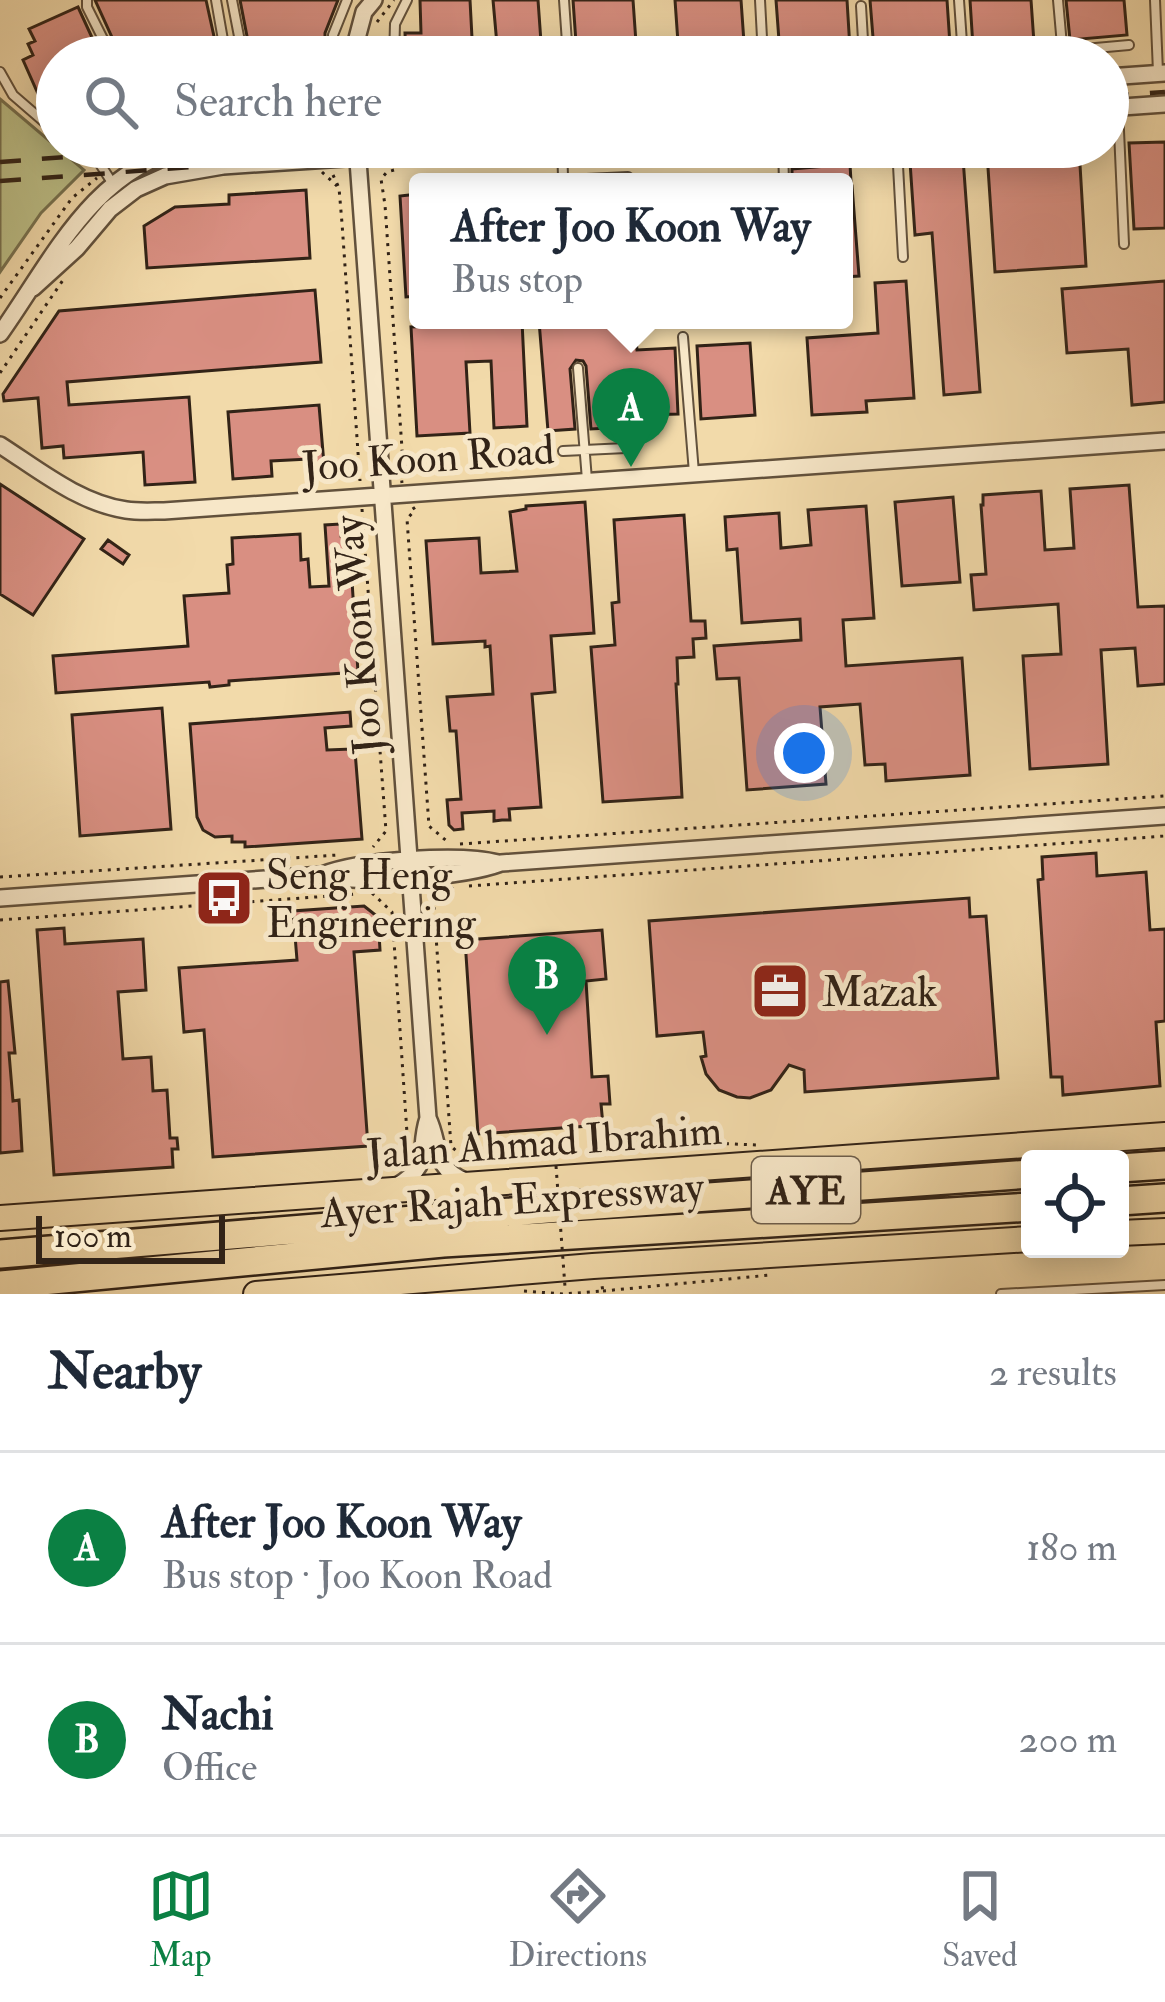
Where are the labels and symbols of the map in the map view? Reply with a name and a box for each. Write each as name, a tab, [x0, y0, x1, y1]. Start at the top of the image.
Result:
pin: A	[592, 368, 670, 467]
street label: Joo Koon Road	[299, 424, 556, 494]
street label: Joo Koon Way	[323, 513, 395, 757]
your location	[774, 723, 834, 783]
place label: Seng Heng Engineering	[266, 850, 477, 950]
bus stop icon: Seng Heng Engineering	[193, 867, 255, 929]
pin: B	[508, 936, 586, 1035]
office icon: Mazak	[749, 960, 811, 1022]
place label: Mazak	[822, 967, 937, 1019]
street label: Jalan Ahmad Ibrahim	[364, 1105, 724, 1181]
road number: AYE	[752, 1157, 860, 1223]
street label: Ayer Rajah Expressway	[318, 1162, 706, 1240]
scale bar	[36, 1210, 225, 1263]

